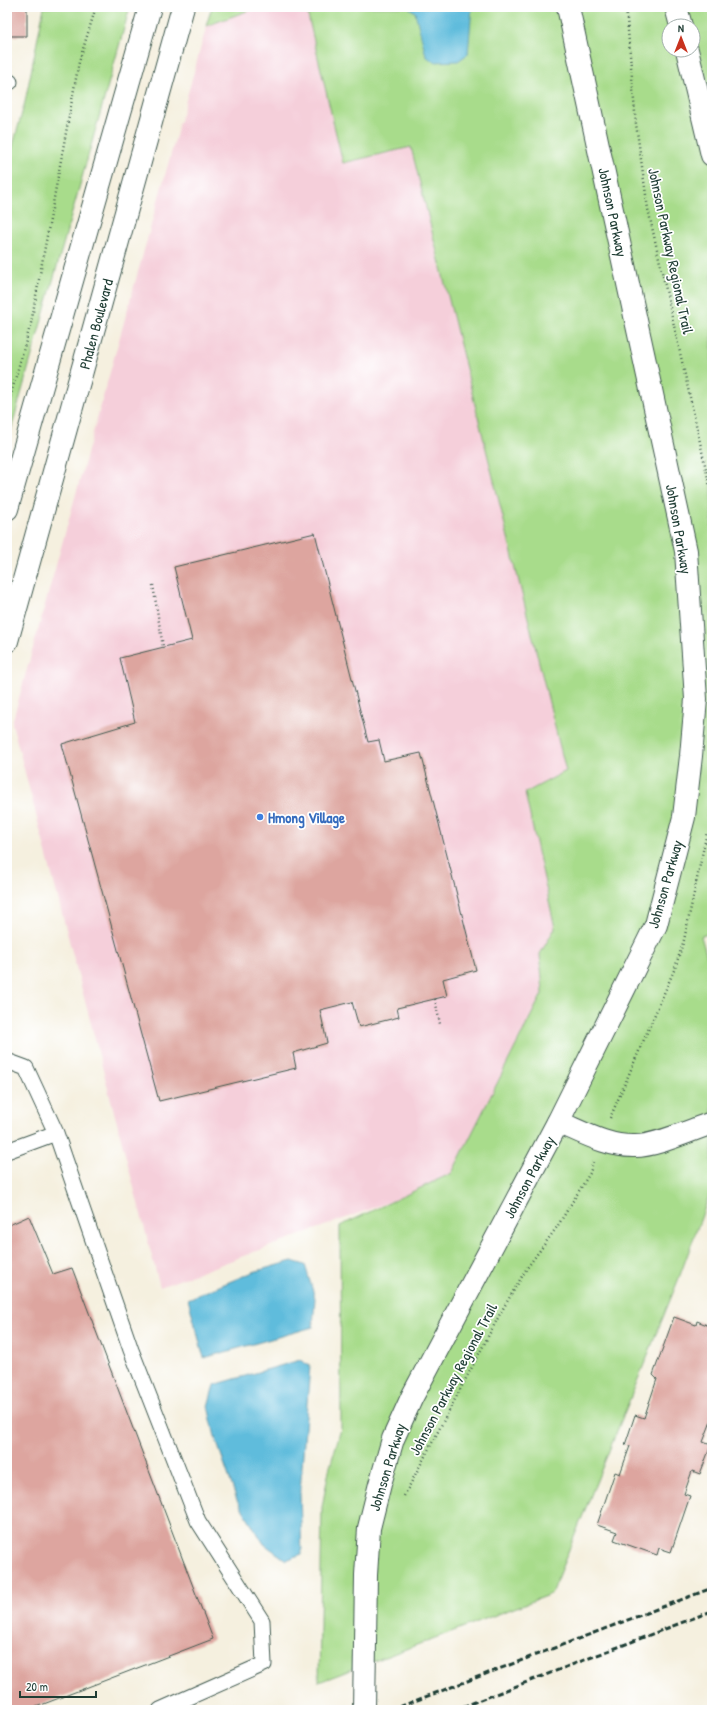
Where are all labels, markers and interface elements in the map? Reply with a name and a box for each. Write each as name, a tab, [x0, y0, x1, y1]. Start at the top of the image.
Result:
north arrow	[661, 18, 701, 58]
text: N	[678, 21, 684, 35]
street label: Johnson Parkway	[593, 165, 633, 259]
street label: Johnson Parkway Regional Trail	[643, 166, 699, 336]
street label: Phalen Boulevard	[74, 276, 118, 371]
street label: Johnson Parkway	[661, 482, 697, 576]
place label: Hmong Village	[268, 807, 345, 829]
marker: Hmong Village	[255, 812, 265, 822]
street label: Johnson Parkway	[642, 837, 688, 931]
street label: Johnson Parkway	[498, 1132, 560, 1222]
street label: Johnson Parkway Regional Trail	[404, 1299, 502, 1459]
street label: Johnson Parkway	[364, 1420, 410, 1514]
scale bar	[20, 1673, 96, 1699]
text: 20 m	[26, 1678, 48, 1695]

